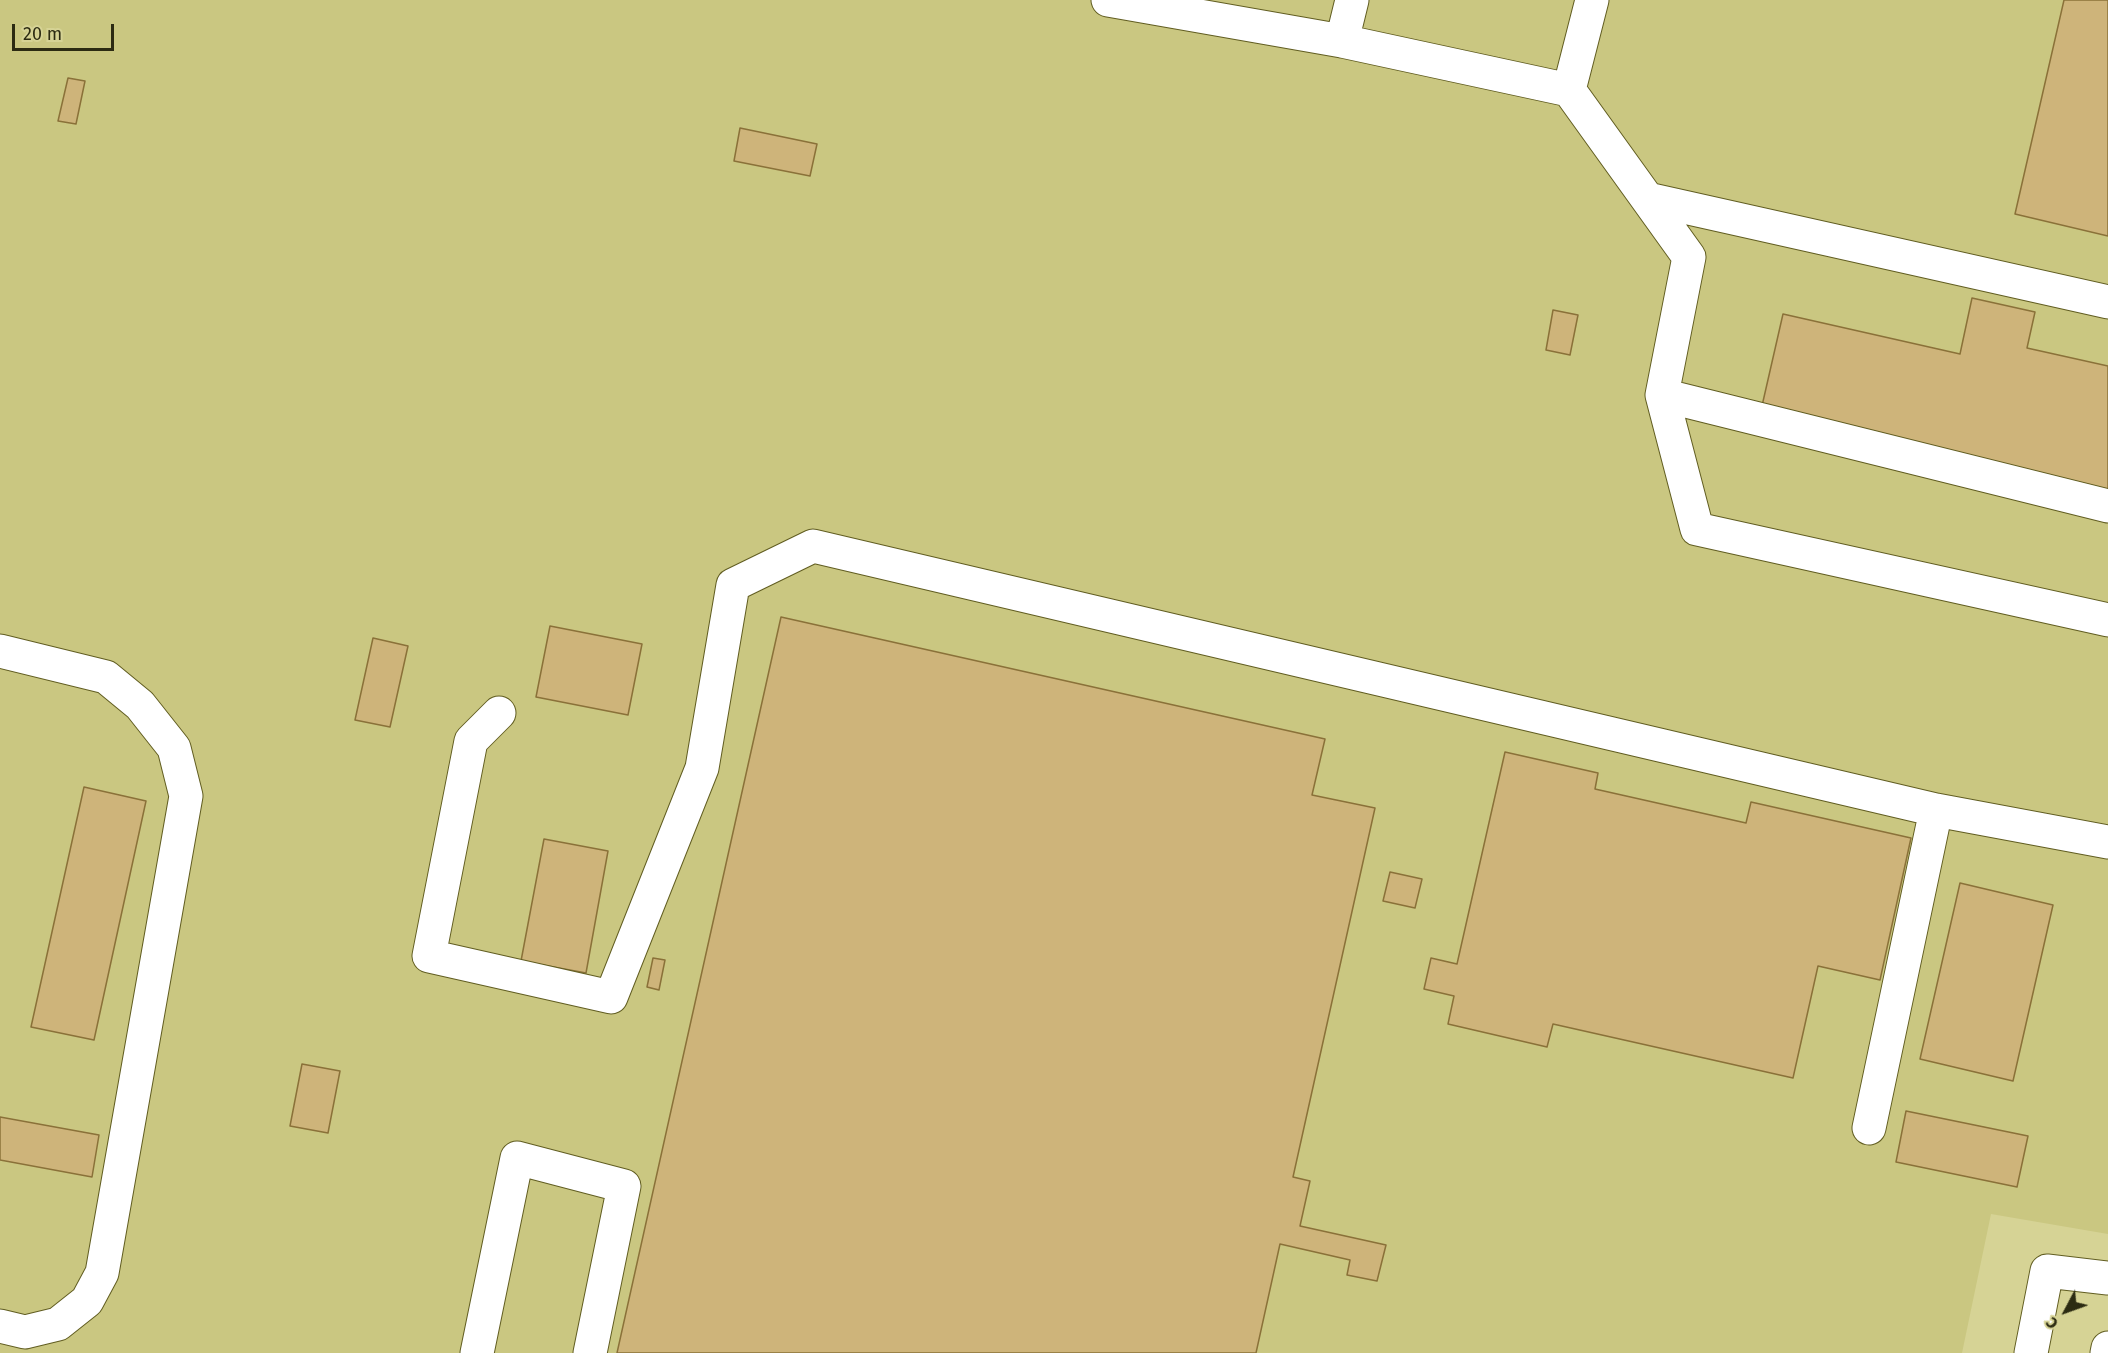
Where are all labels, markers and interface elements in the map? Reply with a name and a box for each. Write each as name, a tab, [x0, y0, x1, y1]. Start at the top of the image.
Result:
scale bar	[15, 12, 117, 50]
text: 20 m	[23, 23, 62, 45]
north arrow	[2036, 1281, 2096, 1341]
text: С	[2042, 1313, 2062, 1333]

